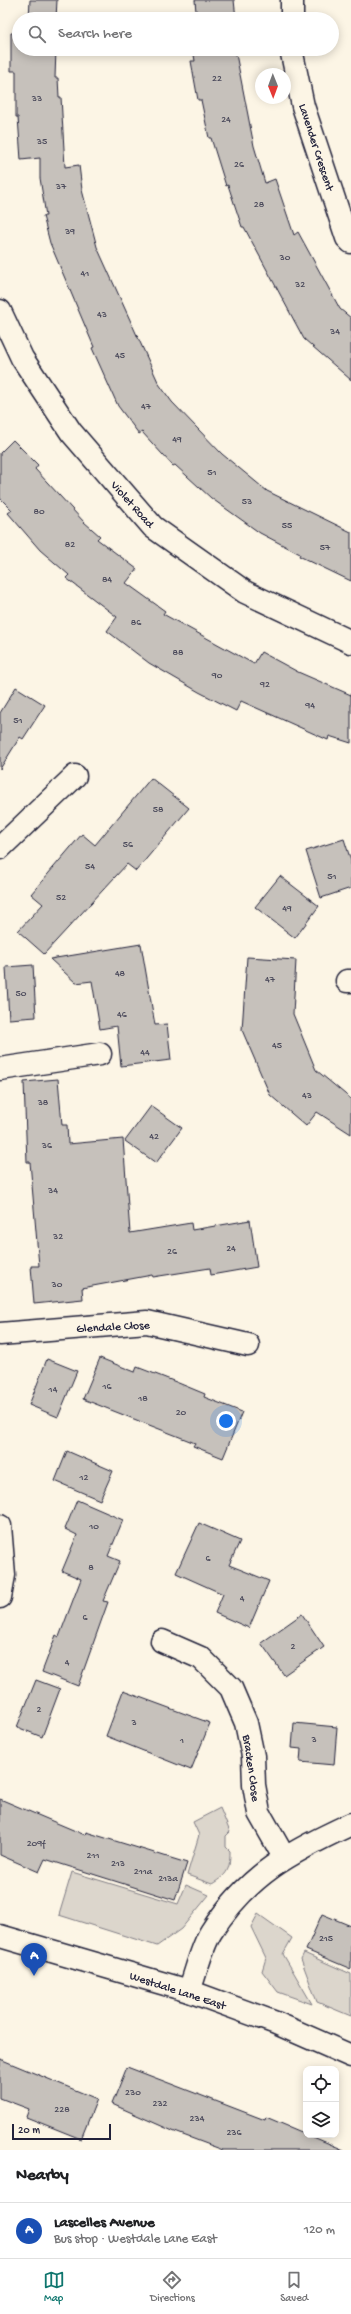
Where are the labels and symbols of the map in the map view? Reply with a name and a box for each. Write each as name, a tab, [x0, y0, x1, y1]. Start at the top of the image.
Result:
north arrow	[255, 68, 291, 104]
house number: 22	[212, 73, 222, 85]
house number: 33	[31, 93, 42, 105]
street label: Lavender Crescent	[294, 102, 336, 194]
house number: 24	[221, 114, 231, 126]
house number: 35	[36, 136, 47, 148]
house number: 26	[234, 159, 245, 171]
house number: 37	[55, 181, 67, 193]
house number: 28	[254, 199, 265, 211]
house number: 39	[64, 226, 75, 238]
house number: 30	[279, 252, 291, 264]
house number: 41	[81, 268, 89, 280]
house number: 32	[294, 279, 305, 291]
house number: 43	[97, 309, 107, 321]
house number: 34	[329, 326, 340, 338]
house number: 45	[115, 350, 125, 362]
house number: 47	[141, 401, 152, 413]
house number: 49	[172, 434, 182, 446]
house number: 51	[207, 467, 217, 479]
street label: Violet Road	[106, 478, 157, 532]
house number: 53	[242, 496, 252, 508]
house number: 80	[33, 506, 45, 518]
house number: 55	[282, 520, 292, 532]
house number: 82	[65, 539, 75, 551]
house number: 57	[320, 542, 331, 554]
house number: 84	[102, 574, 112, 586]
house number: 86	[131, 617, 142, 629]
house number: 88	[173, 647, 184, 659]
house number: 90	[211, 670, 223, 682]
house number: 92	[259, 679, 270, 691]
house number: 94	[304, 700, 315, 712]
house number: 51	[13, 715, 23, 727]
house number: 58	[153, 804, 164, 816]
house number: 56	[123, 839, 134, 851]
house number: 54	[85, 861, 95, 873]
house number: 51	[327, 871, 337, 883]
house number: 52	[56, 892, 66, 904]
house number: 49	[282, 903, 292, 915]
house number: 48	[115, 968, 126, 980]
house number: 47	[265, 974, 276, 986]
house number: 50	[16, 988, 27, 1000]
house number: 46	[117, 1009, 128, 1021]
house number: 45	[272, 1040, 282, 1052]
house number: 44	[140, 1047, 150, 1059]
house number: 43	[302, 1090, 312, 1102]
house number: 38	[37, 1097, 49, 1109]
house number: 42	[149, 1131, 159, 1143]
house number: 36	[41, 1140, 53, 1152]
house number: 34	[47, 1185, 58, 1197]
house number: 32	[52, 1231, 63, 1243]
house number: 24	[226, 1243, 236, 1255]
house number: 26	[167, 1246, 178, 1258]
house number: 30	[51, 1279, 63, 1291]
street label: Glendale Close	[76, 1319, 151, 1337]
house number: 16	[101, 1381, 112, 1393]
house number: 14	[48, 1384, 58, 1396]
house number: 18	[137, 1393, 148, 1405]
house number: 20	[176, 1407, 187, 1419]
your location	[216, 1411, 236, 1431]
house number: 12	[79, 1472, 89, 1484]
house number: 10	[88, 1521, 99, 1533]
house number: 6	[205, 1553, 211, 1565]
house number: 8	[88, 1562, 94, 1574]
house number: 4	[240, 1593, 245, 1605]
house number: 6	[82, 1612, 88, 1624]
house number: 2	[291, 1641, 296, 1653]
house number: 4	[65, 1657, 70, 1669]
house number: 2	[37, 1704, 42, 1716]
house number: 3	[130, 1717, 137, 1729]
street label: Bracken Close	[238, 1733, 262, 1803]
house number: 3	[310, 1734, 317, 1746]
house number: 1	[179, 1735, 184, 1747]
house number: 209f	[27, 1838, 46, 1850]
house number: 211	[87, 1850, 99, 1862]
house number: 213	[111, 1858, 125, 1870]
house number: 211a	[134, 1866, 153, 1878]
house number: 213a	[158, 1873, 178, 1885]
house number: 215	[319, 1933, 333, 1945]
pin: A	[21, 1943, 47, 1976]
street label: Westdale Lane East	[128, 1970, 228, 2014]
house number: 230	[125, 2087, 141, 2099]
house number: 232	[153, 2098, 168, 2110]
house number: 228	[54, 2104, 70, 2116]
house number: 234	[190, 2113, 205, 2125]
scale bar	[12, 2122, 111, 2141]
house number: 236	[226, 2127, 243, 2139]

